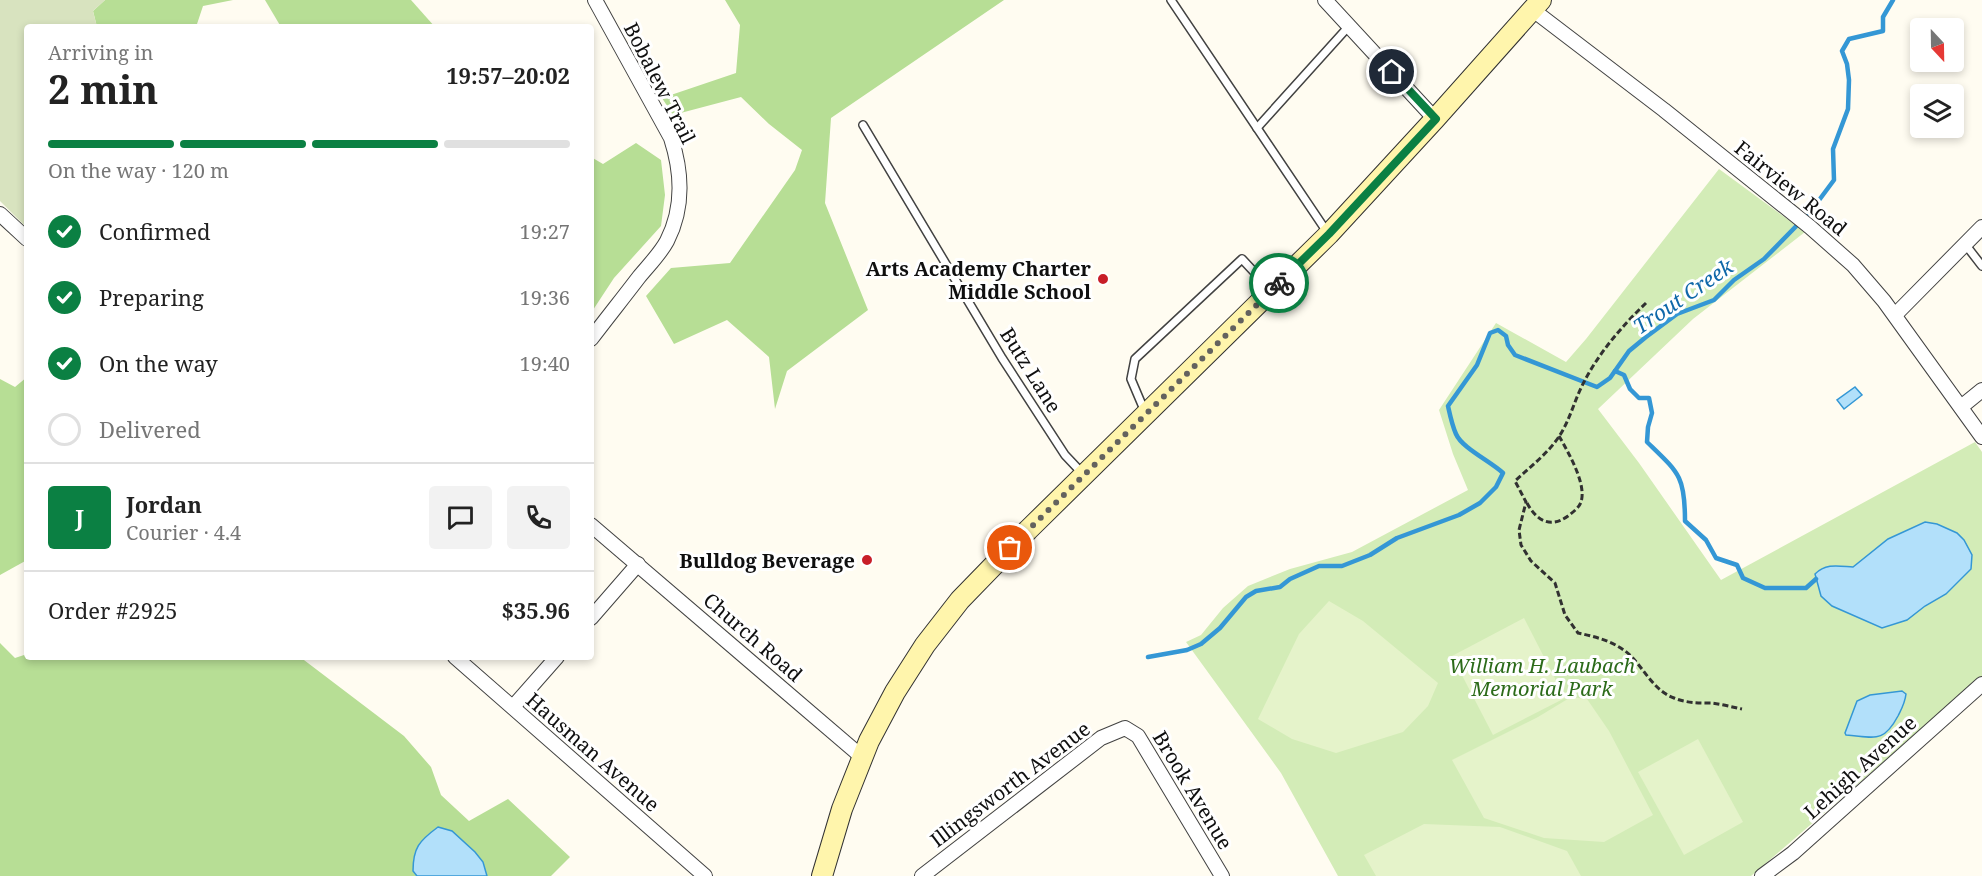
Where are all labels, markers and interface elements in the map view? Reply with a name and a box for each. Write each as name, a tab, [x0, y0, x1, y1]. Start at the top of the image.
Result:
street label: Bobalew Trail	[618, 18, 702, 148]
north arrow	[1910, 18, 1964, 72]
map controls	[1910, 18, 1964, 138]
text: Arriving in	[48, 39, 153, 66]
pin	[1366, 46, 1417, 97]
icon: home	[1375, 55, 1408, 88]
text: 19:57–20:02	[446, 60, 570, 90]
text: 2 min	[48, 62, 158, 115]
button: layers	[1910, 84, 1964, 138]
street label: Fairview Road	[1729, 134, 1853, 242]
text: On the way · 120 m	[48, 157, 229, 184]
icon: check	[48, 215, 81, 248]
text: Confirmed	[99, 216, 210, 246]
text: 19:27	[520, 218, 570, 245]
water label: Trout Creek	[1627, 252, 1740, 340]
courier	[1249, 253, 1309, 313]
place label: Arts Academy Charter Middle School	[866, 255, 1092, 305]
icon: bike	[1263, 267, 1296, 300]
marker: Arts Academy Charter Middle School	[1096, 272, 1110, 286]
icon: check	[48, 281, 81, 314]
text: Preparing	[99, 282, 204, 312]
text: 19:36	[520, 284, 570, 311]
street label: Butz Lane	[994, 322, 1068, 418]
icon: check	[48, 347, 81, 380]
text: On the way	[99, 348, 218, 378]
text: 19:40	[520, 350, 570, 377]
text: Delivered	[99, 414, 201, 444]
button: chat	[429, 486, 492, 549]
button: phone	[507, 486, 570, 549]
text: Jordan	[126, 489, 202, 519]
text: J	[75, 502, 84, 532]
text: Courier · 4.4	[126, 519, 241, 546]
pin	[984, 522, 1035, 573]
icon: bag	[993, 531, 1026, 564]
place label: Bulldog Beverage	[679, 547, 855, 574]
marker: Bulldog Beverage	[860, 553, 874, 567]
street label: Church Road	[698, 586, 808, 688]
text: Order #2925	[48, 595, 178, 625]
text: $35.96	[501, 595, 570, 625]
park label: William H. Laubach Memorial Park	[1449, 652, 1635, 702]
street label: Hausman Avenue	[521, 687, 665, 817]
street label: Lehigh Avenue	[1798, 709, 1922, 825]
street label: Illingsworth Avenue	[925, 715, 1095, 853]
street label: Brook Avenue	[1147, 726, 1239, 854]

